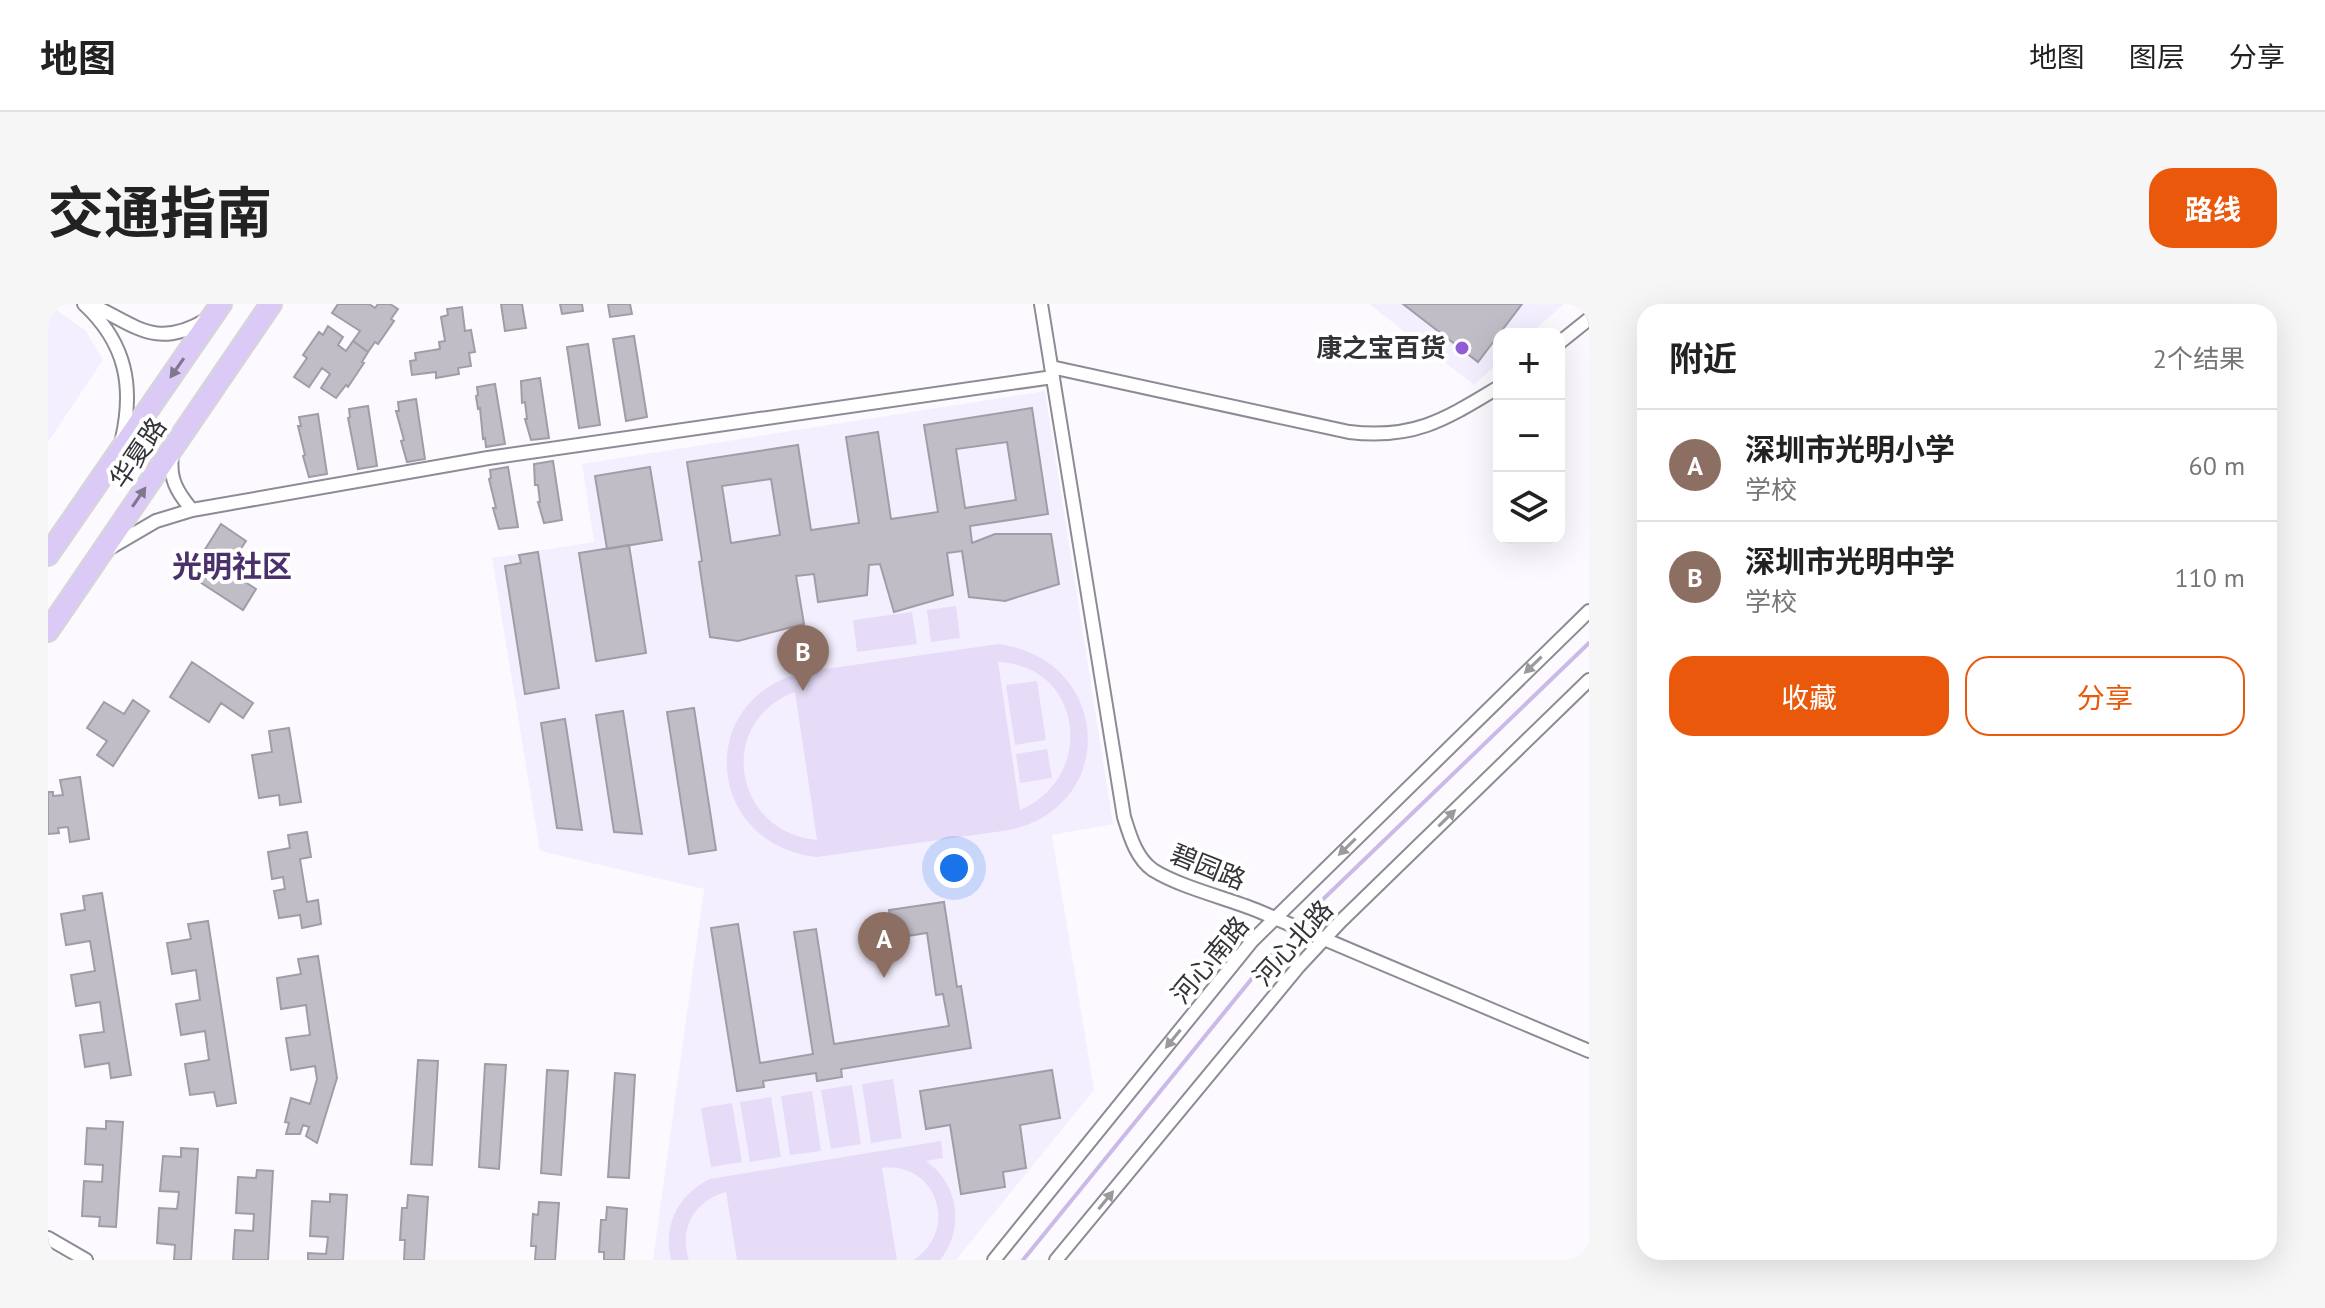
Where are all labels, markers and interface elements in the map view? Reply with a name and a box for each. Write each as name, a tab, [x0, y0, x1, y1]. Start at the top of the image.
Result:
text: 地图	[40, 33, 116, 82]
text: 地图	[2029, 38, 2085, 75]
text: 图层	[2129, 38, 2185, 75]
text: 分享	[2229, 38, 2285, 75]
button: 路线	[2149, 168, 2277, 248]
text: 交通指南	[48, 176, 272, 248]
map controls	[1493, 328, 1565, 544]
button: +	[1493, 328, 1565, 400]
place label: 康之宝百货	[1316, 331, 1446, 364]
text: 附近	[1669, 336, 1737, 380]
marker: 康之宝百货	[1453, 339, 1471, 357]
text: 2个结果	[2153, 342, 2245, 375]
one-way arrow	[170, 358, 185, 379]
button: −	[1493, 400, 1565, 472]
street label: 华夏路	[102, 411, 173, 494]
text: 深圳市光明小学	[1745, 429, 1955, 468]
text: A	[1687, 449, 1703, 482]
text: 60 m	[2189, 449, 2245, 482]
button: layers	[1493, 472, 1565, 544]
text: 学校	[1745, 473, 1797, 506]
one-way arrow	[131, 487, 146, 508]
text: 深圳市光明中学	[1745, 541, 1955, 580]
district label: 光明社区	[172, 546, 292, 585]
text: B	[1687, 561, 1703, 594]
text: 110 m	[2174, 561, 2245, 594]
text: 学校	[1745, 585, 1797, 618]
pin: B	[777, 625, 829, 691]
one-way arrow	[1524, 656, 1543, 674]
button: 收藏	[1669, 656, 1949, 736]
button: 分享	[1965, 656, 2245, 736]
one-way arrow	[1437, 810, 1456, 828]
street label: 碧园路	[1166, 837, 1251, 896]
one-way arrow	[1338, 837, 1357, 856]
your location	[934, 848, 974, 888]
street label: 河心北路	[1246, 893, 1340, 992]
street label: 河心南路	[1164, 909, 1256, 1010]
pin: A	[858, 912, 910, 978]
one-way arrow	[1165, 1029, 1181, 1049]
one-way arrow	[1097, 1190, 1114, 1210]

